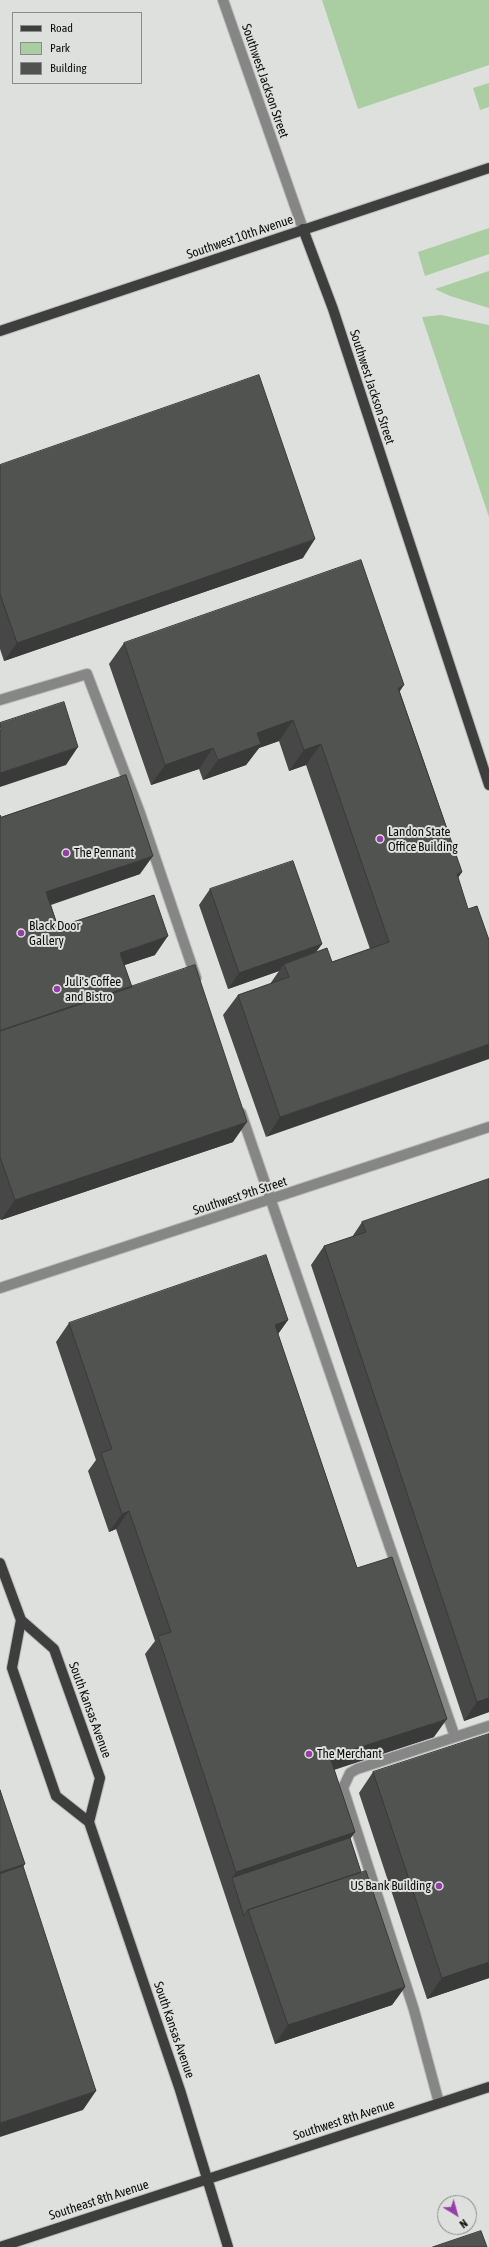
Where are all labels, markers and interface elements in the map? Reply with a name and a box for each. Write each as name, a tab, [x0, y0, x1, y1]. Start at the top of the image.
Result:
legend	[12, 12, 142, 84]
text: Road	[50, 21, 73, 35]
street label: Southwest Jackson Street	[238, 22, 292, 140]
text: Park	[50, 41, 70, 55]
text: Building	[50, 61, 87, 75]
street label: Southwest 10th Avenue	[185, 211, 295, 263]
street label: Southwest Jackson Street	[346, 328, 398, 446]
place label: Landon State Office Building	[388, 824, 458, 855]
marker: Landon State Office Building	[375, 834, 385, 844]
place label: The Pennant	[74, 845, 134, 861]
marker: The Pennant	[61, 848, 71, 858]
place label: Black Door Gallery	[29, 918, 80, 949]
marker: Black Door Gallery	[16, 928, 26, 938]
place label: Juli's Coffee and Bistro	[65, 974, 121, 1005]
marker: Juli's Coffee and Bistro	[52, 984, 62, 994]
street label: Southwest 9th Street	[191, 1173, 289, 1219]
street label: South Kansas Avenue	[65, 1660, 115, 1760]
place label: The Merchant	[317, 1746, 382, 1762]
marker: The Merchant	[304, 1749, 314, 1759]
place label: US Bank Building	[350, 1878, 431, 1894]
marker: US Bank Building	[434, 1881, 444, 1891]
street label: South Kansas Avenue	[150, 1980, 198, 2080]
street label: Southwest 8th Avenue	[291, 2096, 397, 2144]
street label: Southeast 8th Avenue	[47, 2177, 151, 2223]
north arrow	[437, 2195, 477, 2235]
text: N	[457, 2217, 470, 2231]

